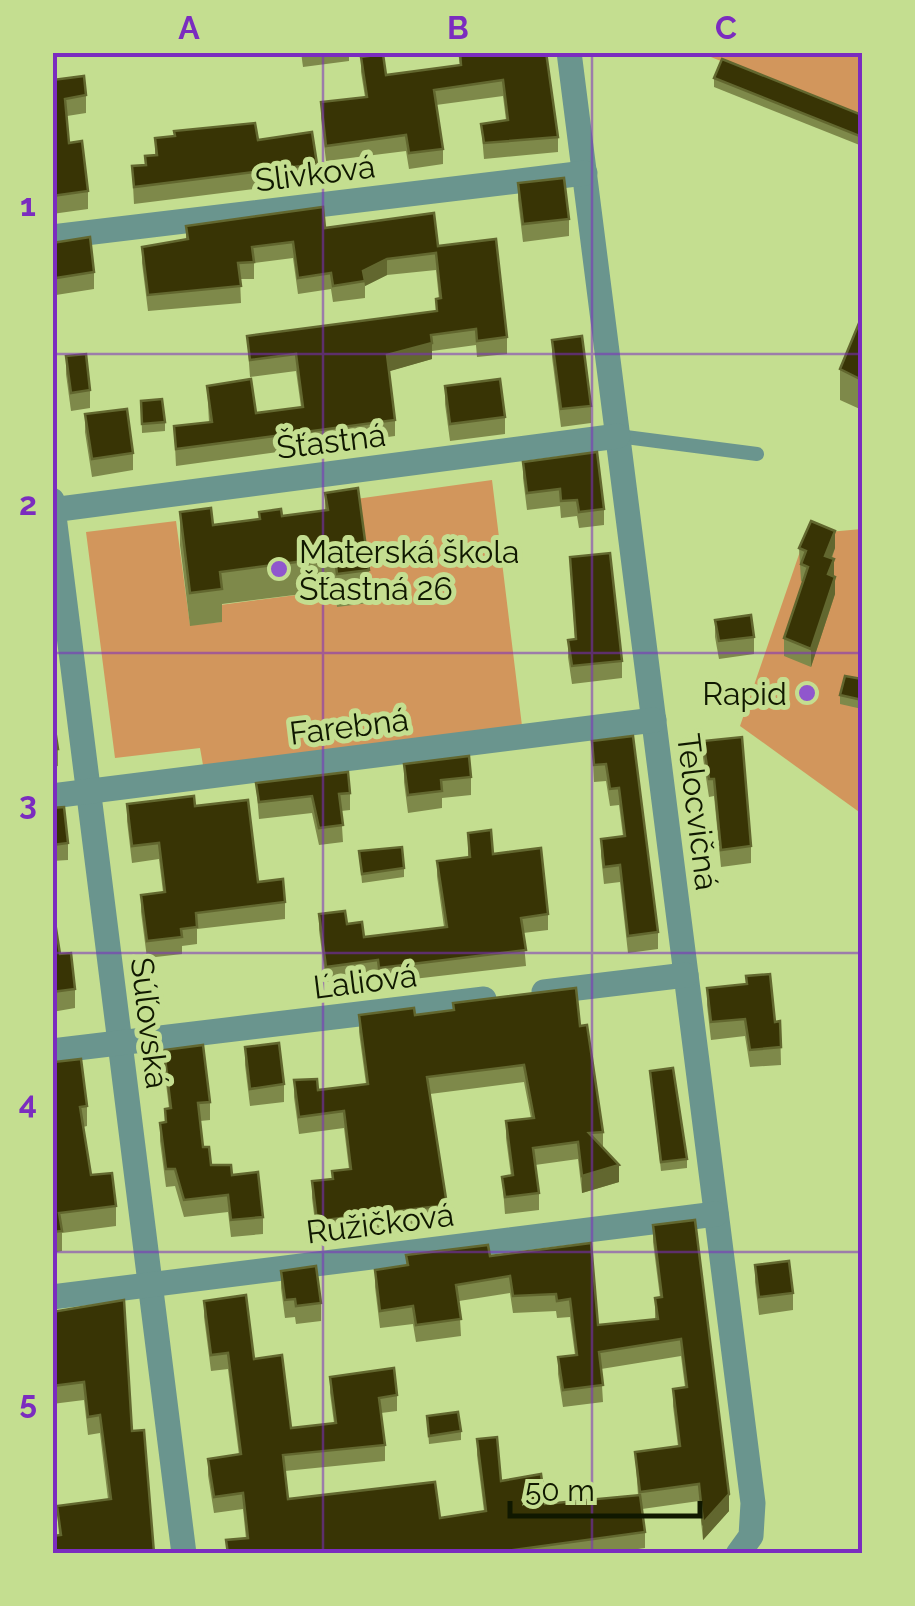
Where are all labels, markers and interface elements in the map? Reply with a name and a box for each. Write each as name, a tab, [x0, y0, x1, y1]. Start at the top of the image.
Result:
text: A	[178, 9, 200, 46]
text: B	[447, 9, 469, 46]
text: C	[715, 9, 737, 46]
street label: Slivková	[253, 147, 377, 199]
text: 1	[20, 186, 36, 223]
street label: Šťastná	[274, 416, 388, 466]
text: 2	[19, 485, 37, 522]
place label: Materská škola Šťastná 26	[299, 533, 519, 607]
marker: Materská škola Šťastná 26	[268, 558, 290, 580]
place label: Rapid	[702, 675, 787, 712]
marker: Rapid	[796, 682, 818, 704]
street label: Farebná	[287, 700, 411, 752]
street label: Telocvičná	[670, 732, 726, 892]
text: 3	[19, 784, 37, 821]
street label: Súľovská	[124, 955, 176, 1091]
street label: Ľaliová	[311, 956, 419, 1006]
text: 4	[19, 1084, 37, 1121]
street label: Ružičková	[304, 1196, 456, 1250]
text: 5	[19, 1383, 37, 1420]
scale bar	[510, 1456, 700, 1518]
text: 50 m	[525, 1473, 595, 1508]

